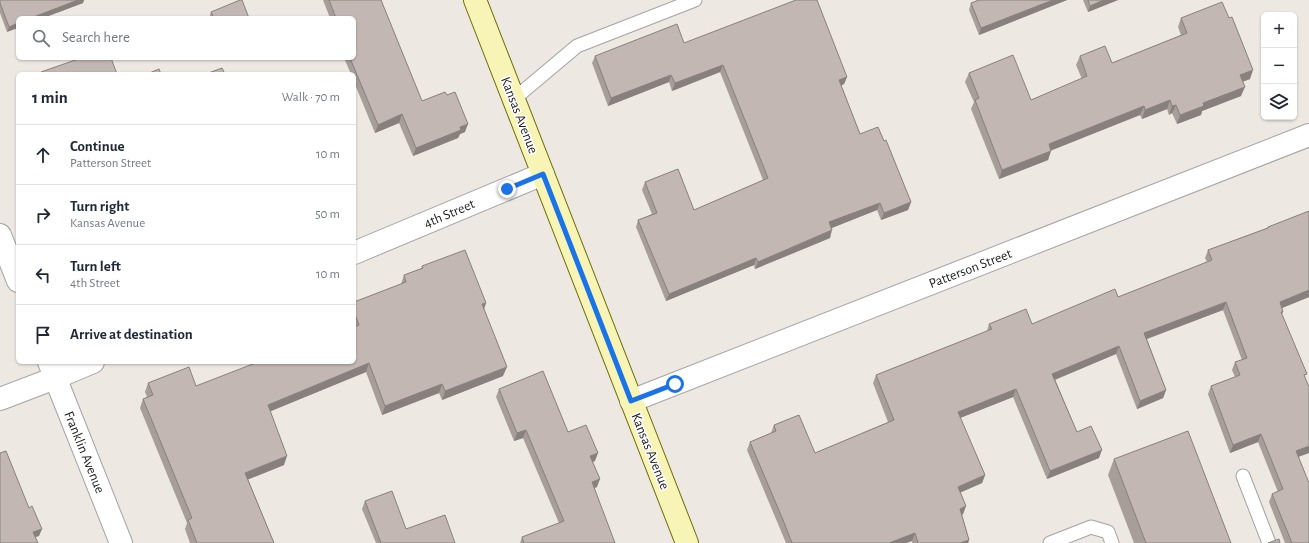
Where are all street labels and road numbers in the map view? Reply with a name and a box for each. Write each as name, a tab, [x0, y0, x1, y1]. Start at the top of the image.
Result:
street label: Kansas Avenue	[498, 75, 540, 156]
street label: 4th Street	[422, 197, 477, 231]
street label: Patterson Street	[927, 247, 1014, 291]
street label: Franklin Avenue	[61, 409, 107, 495]
street label: Kansas Avenue	[628, 411, 672, 492]

